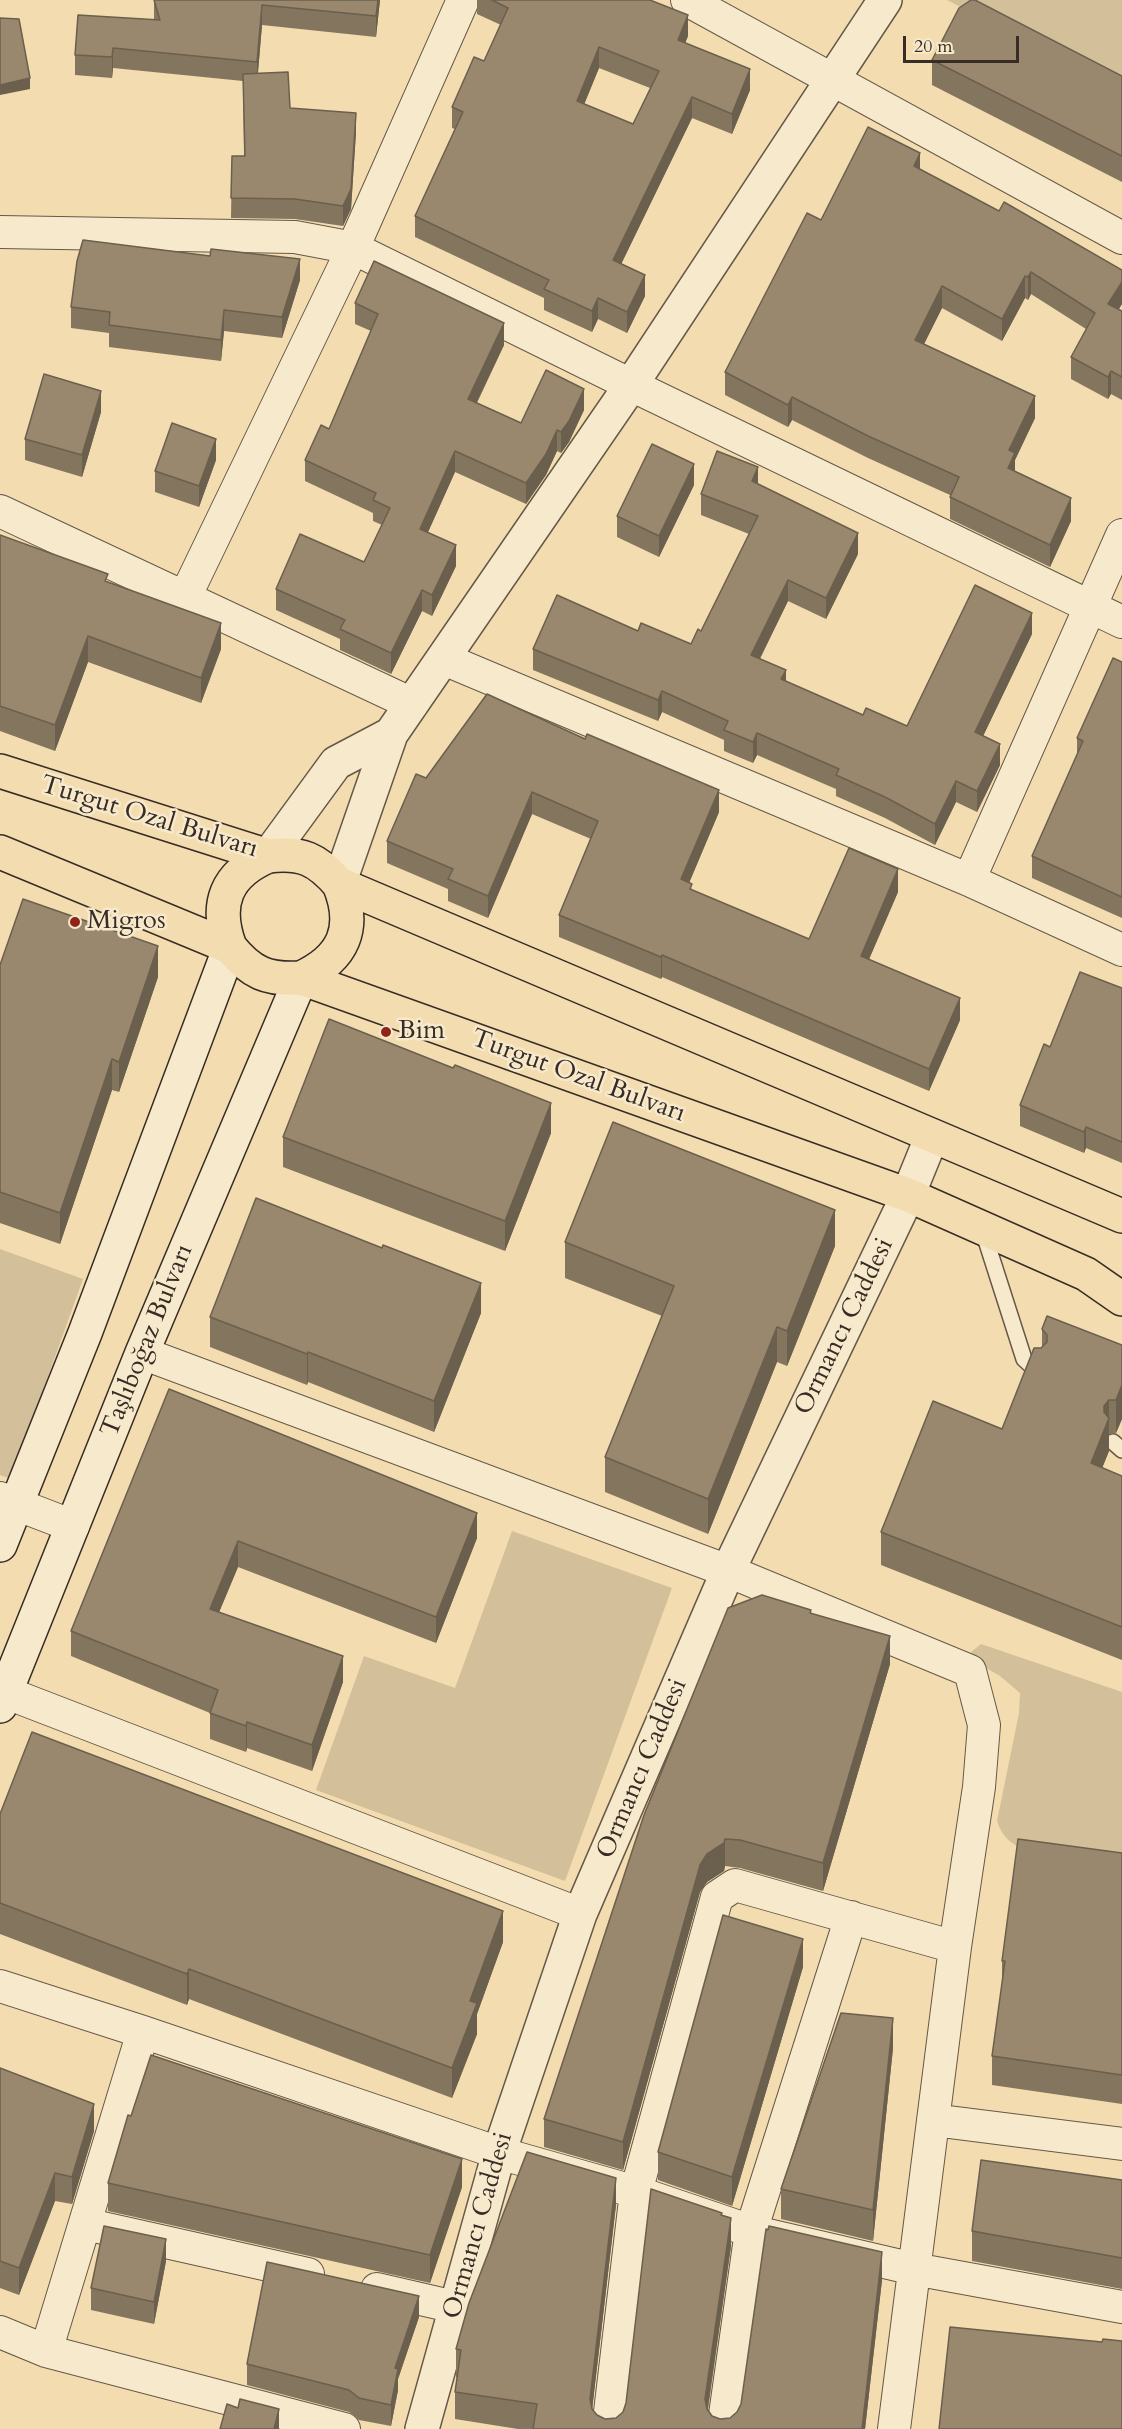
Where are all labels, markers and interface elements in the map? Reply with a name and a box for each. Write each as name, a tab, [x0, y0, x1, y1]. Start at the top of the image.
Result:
scale bar	[906, 24, 1022, 62]
text: 20 m	[914, 34, 953, 59]
street label: Turgut Ozal Bulvarı	[37, 770, 261, 866]
place label: Migros	[87, 906, 166, 938]
marker: Migros	[68, 915, 82, 929]
place label: Bim	[398, 1016, 445, 1048]
street label: Turgut Ozal Bulvarı	[467, 1024, 689, 1130]
marker: Bim	[379, 1025, 393, 1039]
street label: Ormancı Caddesi	[789, 1234, 901, 1420]
street label: Taşlıboğaz Bulvarı	[95, 1240, 201, 1442]
street label: Ormancı Caddesi	[591, 1674, 695, 1864]
street label: Ormancı Caddesi	[437, 2129, 521, 2323]

